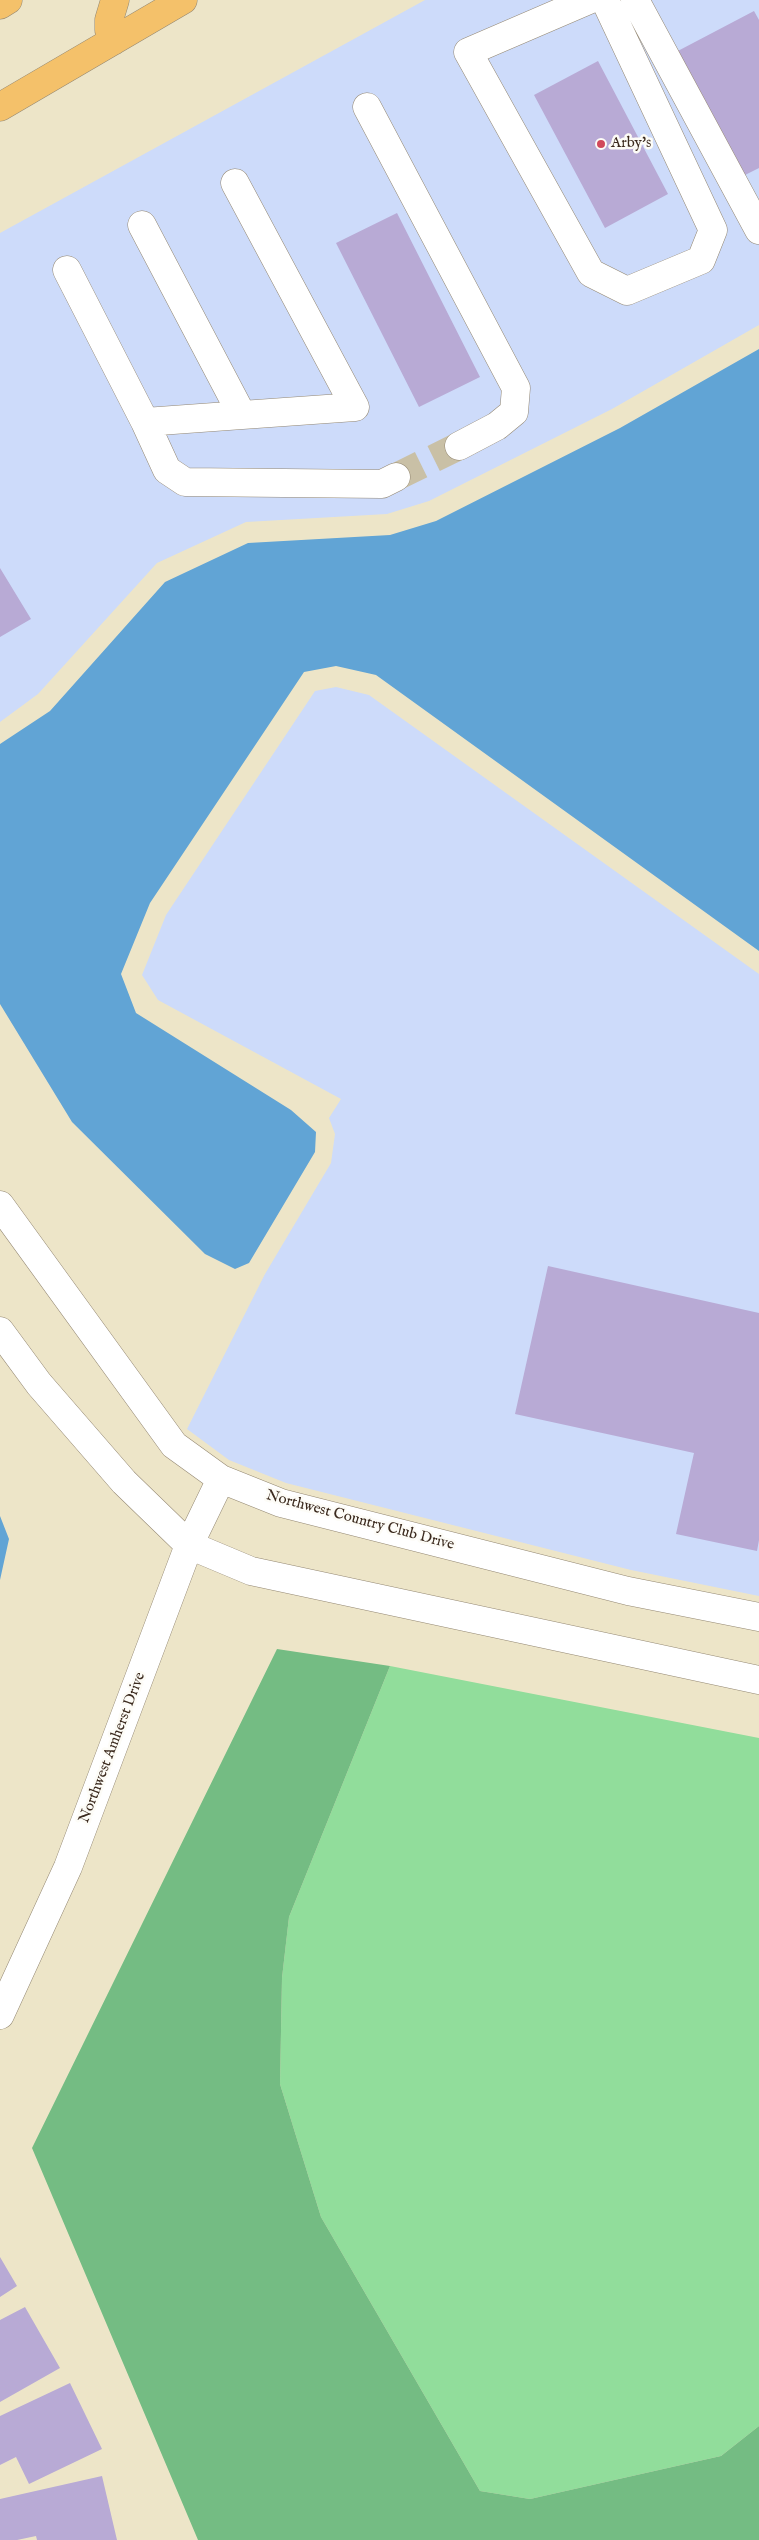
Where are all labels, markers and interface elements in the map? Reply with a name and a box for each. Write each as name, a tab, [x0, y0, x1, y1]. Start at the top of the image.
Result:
place label: Arby's	[611, 135, 651, 153]
marker: Arby's	[595, 138, 607, 150]
street label: Northwest Country Club Drive	[264, 1487, 456, 1555]
street label: Northwest Amherst Drive	[76, 1670, 150, 1826]

